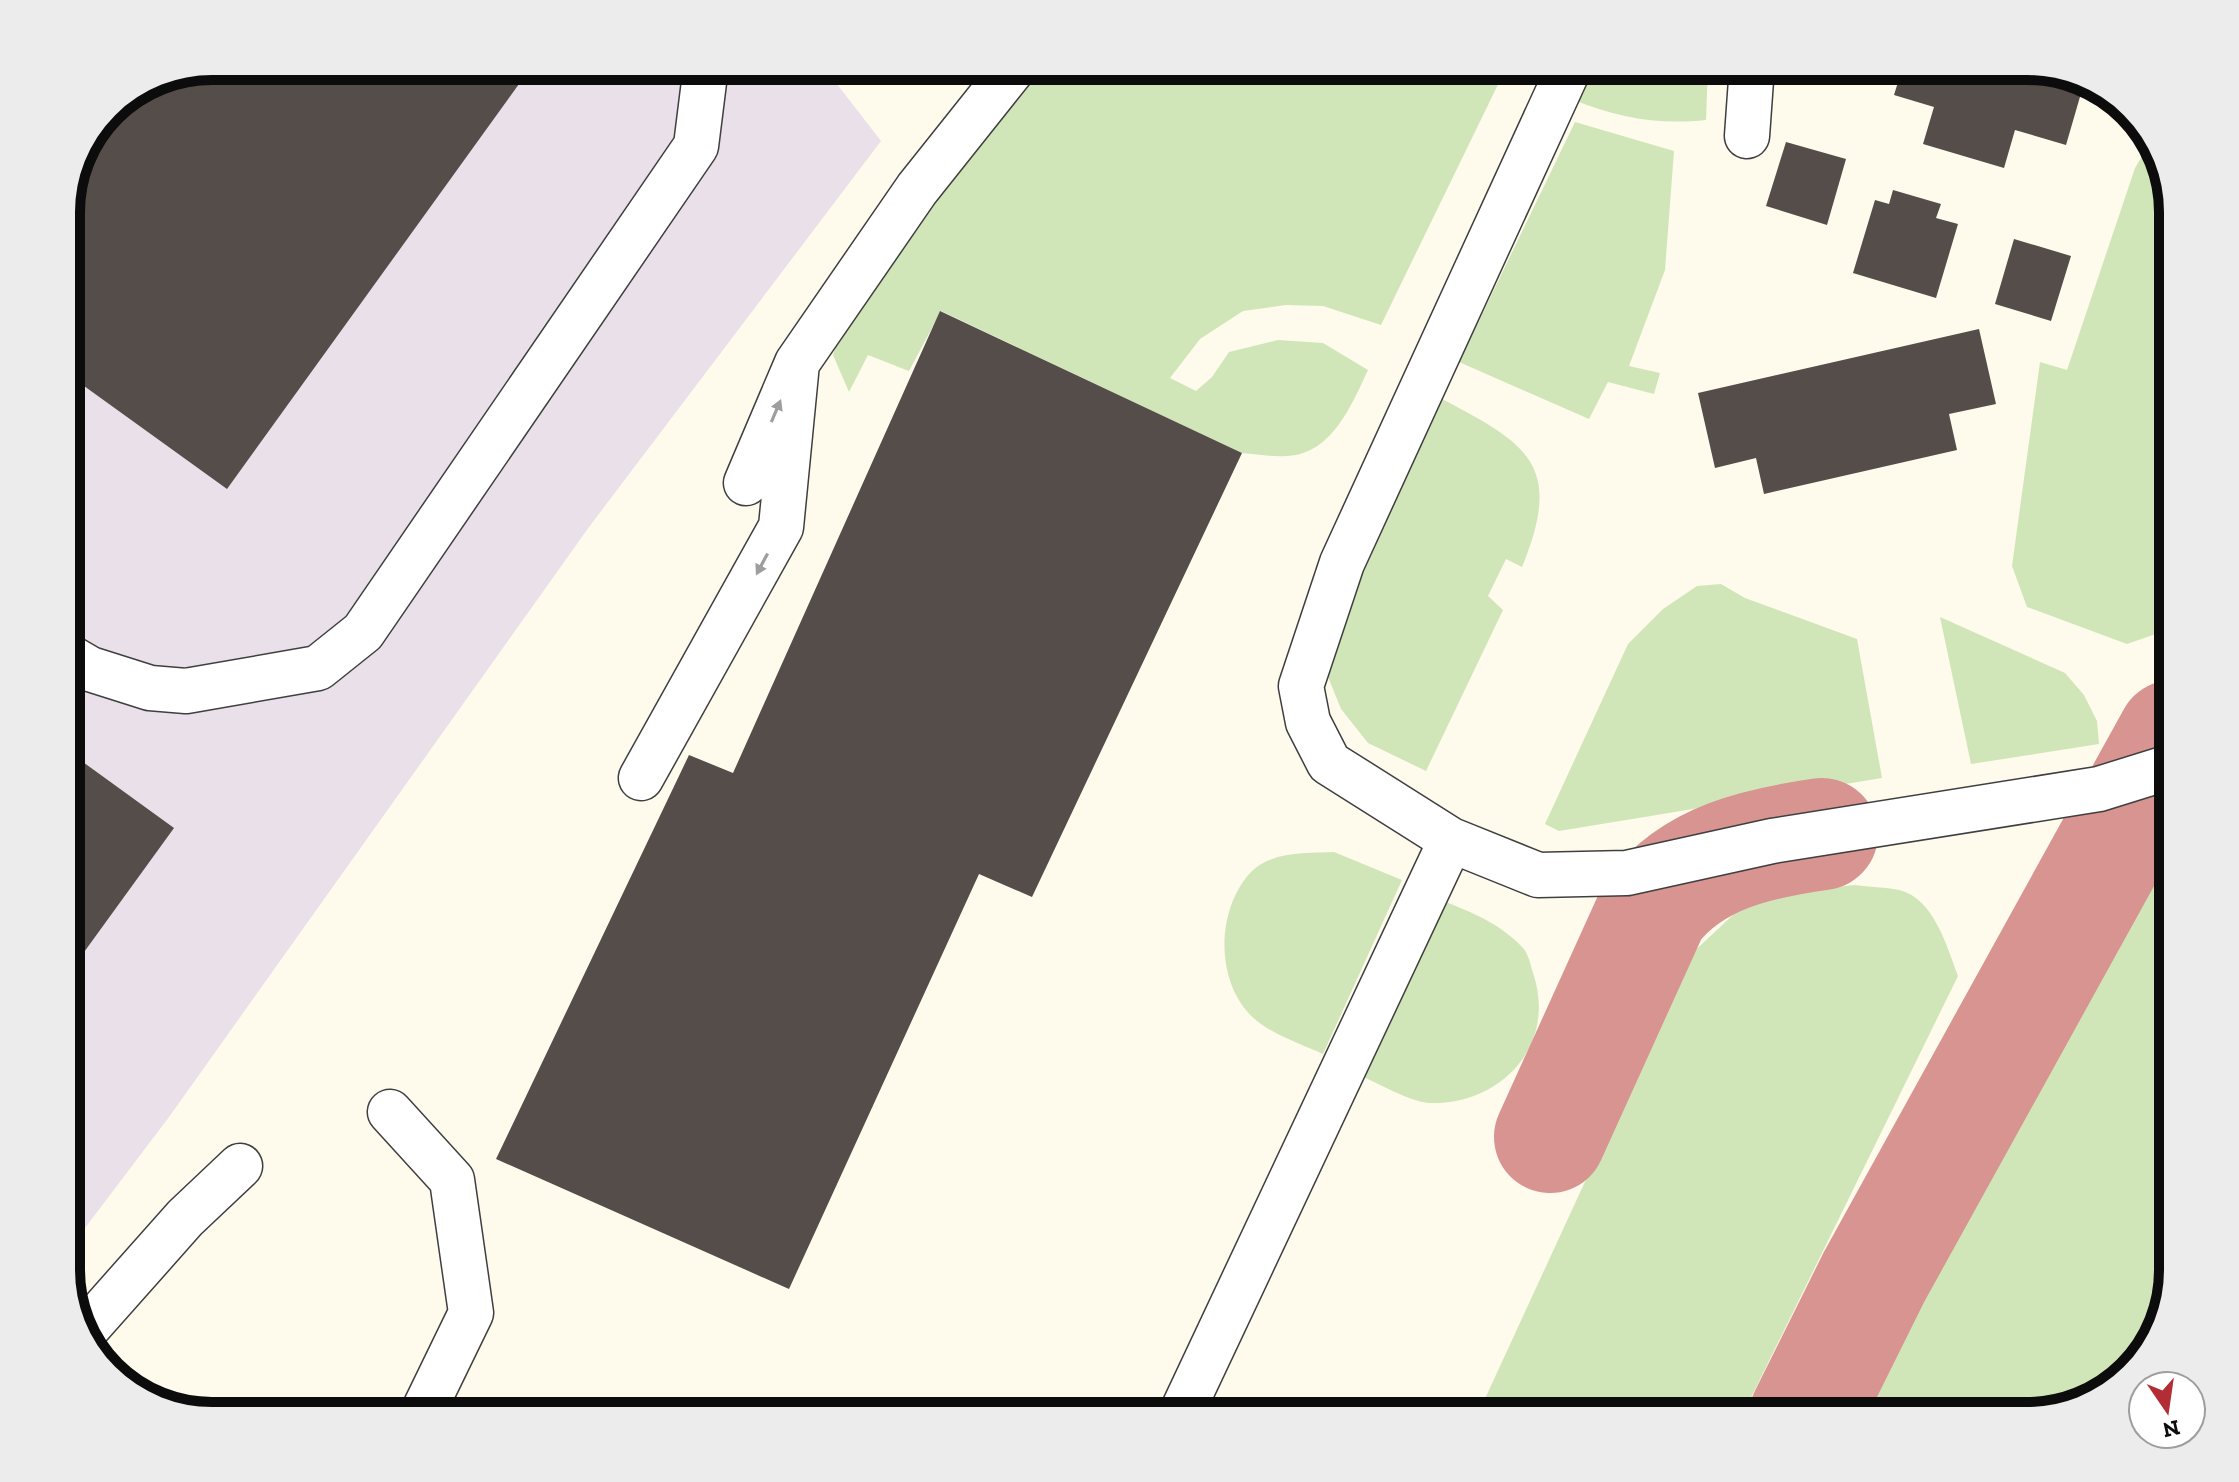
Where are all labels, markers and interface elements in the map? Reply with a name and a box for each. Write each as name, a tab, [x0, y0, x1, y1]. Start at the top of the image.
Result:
one-way arrow	[770, 399, 783, 423]
one-way arrow	[755, 553, 768, 576]
north arrow	[2127, 1370, 2207, 1450]
text: N	[2160, 1414, 2183, 1444]

